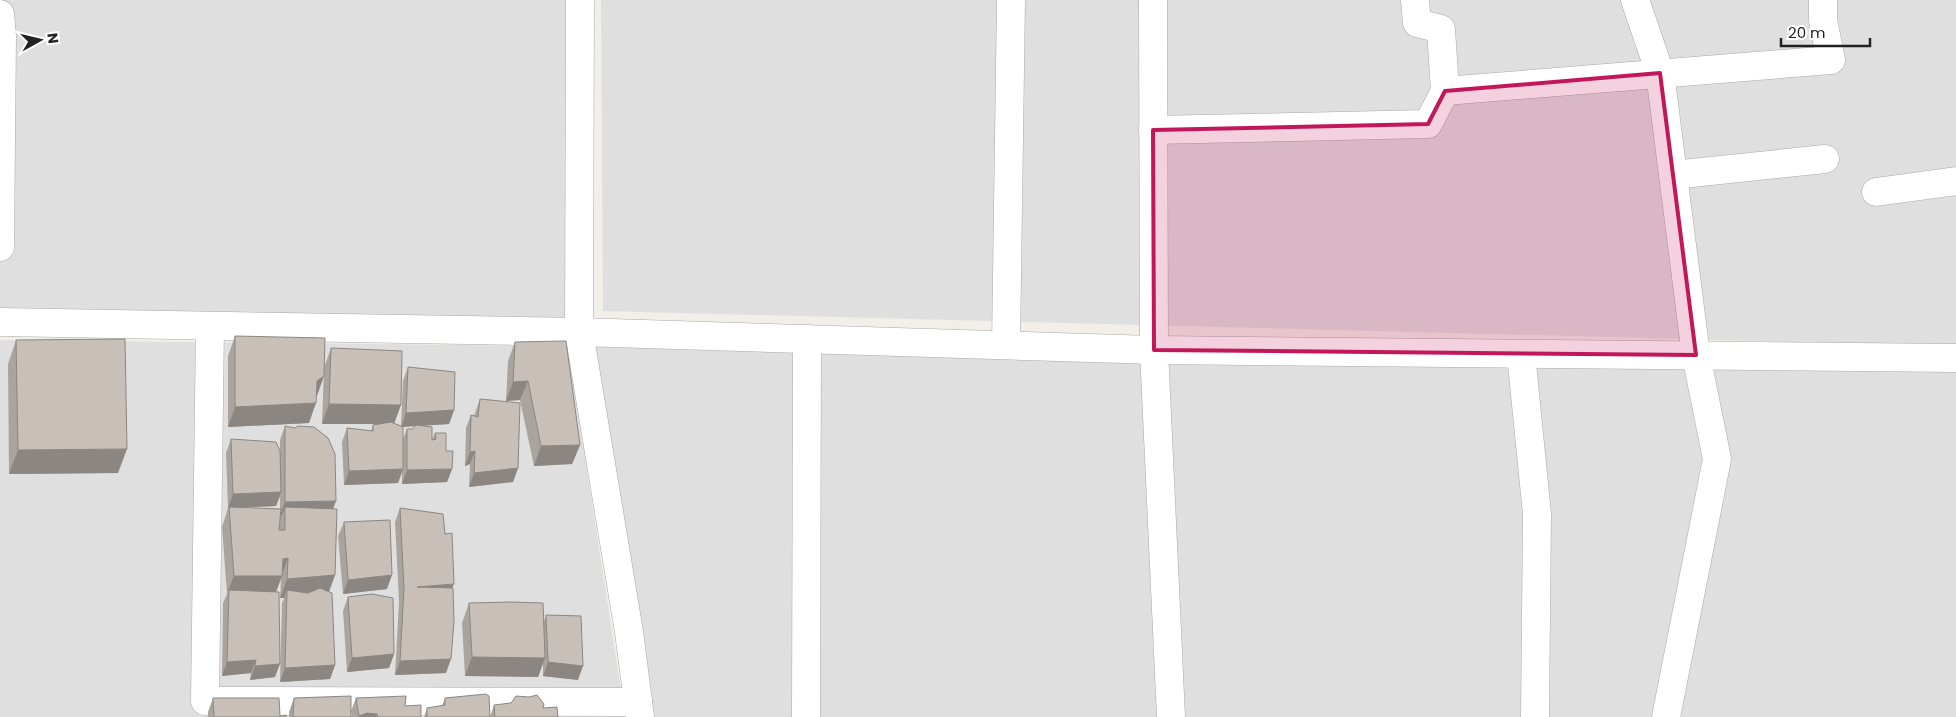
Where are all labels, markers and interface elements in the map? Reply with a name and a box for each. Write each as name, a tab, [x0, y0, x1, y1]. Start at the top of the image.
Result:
north arrow	[15, 15, 65, 65]
scale bar	[1781, 15, 1870, 47]
text: 20 m	[1788, 22, 1826, 43]
text: N	[42, 32, 64, 45]

